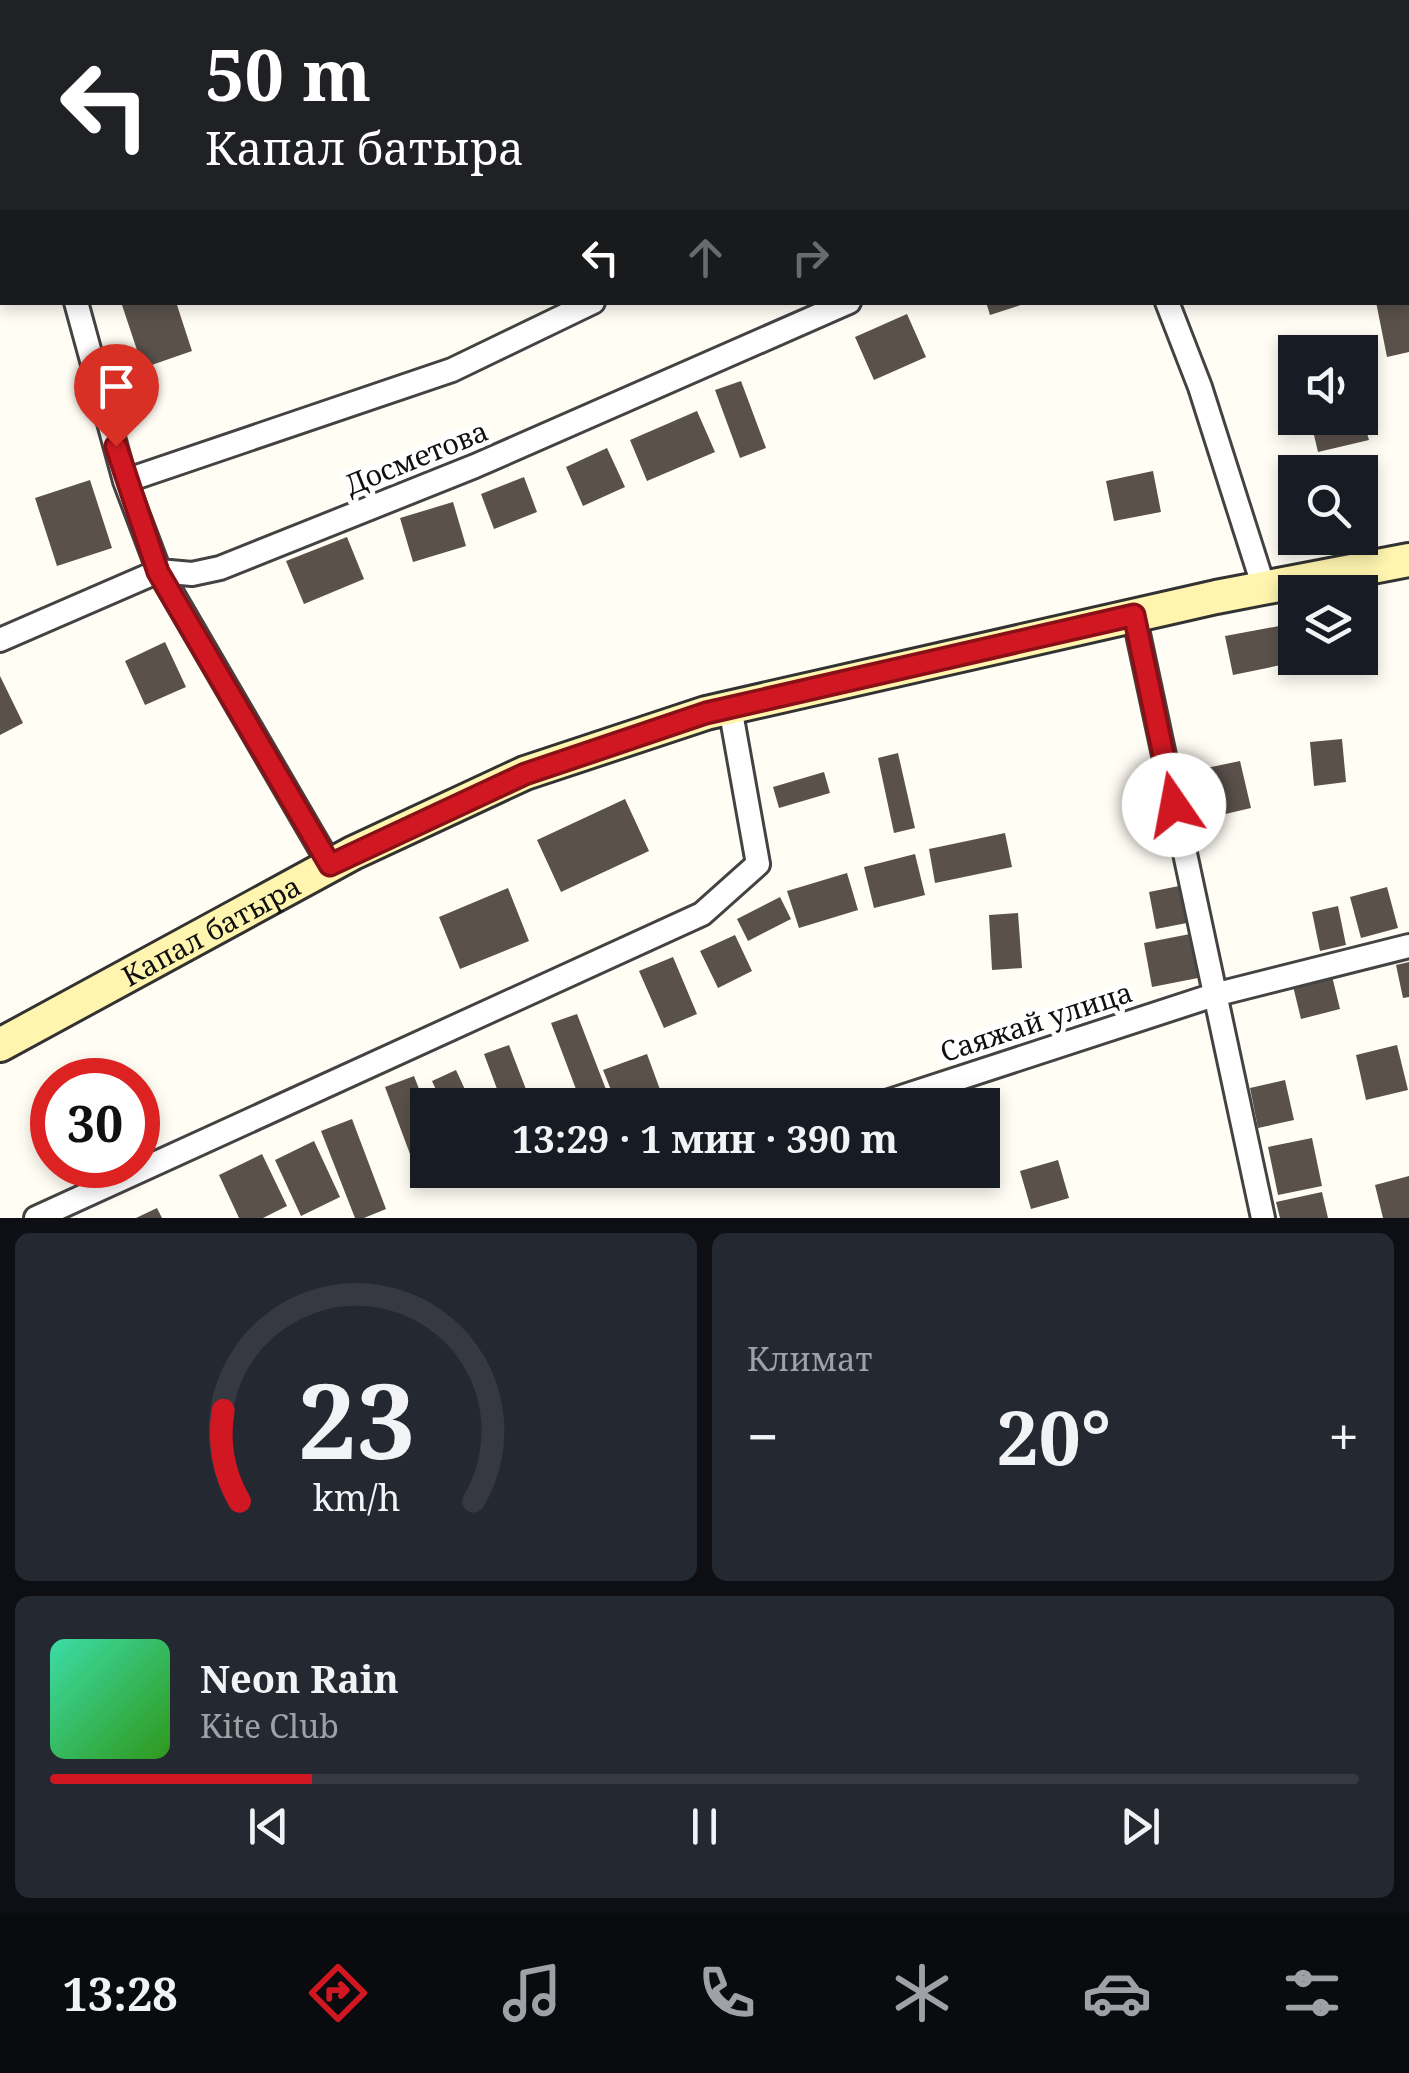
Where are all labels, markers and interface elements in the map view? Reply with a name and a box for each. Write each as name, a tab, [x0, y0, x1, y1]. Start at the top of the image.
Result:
text: 50 m	[205, 26, 371, 122]
icon: left	[40, 40, 170, 170]
text: Капал батыра	[205, 117, 524, 178]
icon: left	[573, 230, 628, 285]
icon: ahead	[678, 230, 733, 285]
icon: right	[783, 230, 838, 285]
map controls	[1278, 335, 1378, 675]
button: sound	[1278, 335, 1378, 435]
pin	[74, 344, 159, 447]
icon: arrive	[89, 359, 144, 414]
street label: Досметова	[339, 411, 493, 503]
button: search	[1278, 455, 1378, 555]
button: layers	[1278, 575, 1378, 675]
position arrow	[1122, 753, 1226, 857]
street label: Капал батыра	[115, 866, 307, 994]
street label: Саяжай улица	[935, 972, 1137, 1070]
speed limit sign: 30	[30, 1058, 160, 1188]
text: 13:29 · 1 мин · 390 m	[512, 1112, 898, 1164]
text: Климат	[747, 1337, 872, 1380]
text: 23	[297, 1348, 415, 1489]
text: 20°	[996, 1385, 1111, 1487]
text: −	[747, 1398, 779, 1473]
text: +	[1328, 1398, 1359, 1473]
text: km/h	[312, 1473, 400, 1521]
text: Neon Rain	[200, 1652, 399, 1704]
text: Kite Club	[200, 1704, 339, 1747]
icon: previous	[241, 1799, 296, 1854]
icon: pause	[677, 1799, 732, 1854]
icon: next	[1113, 1799, 1168, 1854]
icon: directions	[303, 1958, 373, 2028]
icon: music	[497, 1958, 567, 2028]
icon: phone	[692, 1958, 762, 2028]
icon: climate	[887, 1958, 957, 2028]
icon: car	[1082, 1958, 1152, 2028]
icon: filters	[1277, 1958, 1347, 2028]
text: 13:28	[62, 1963, 178, 2024]

